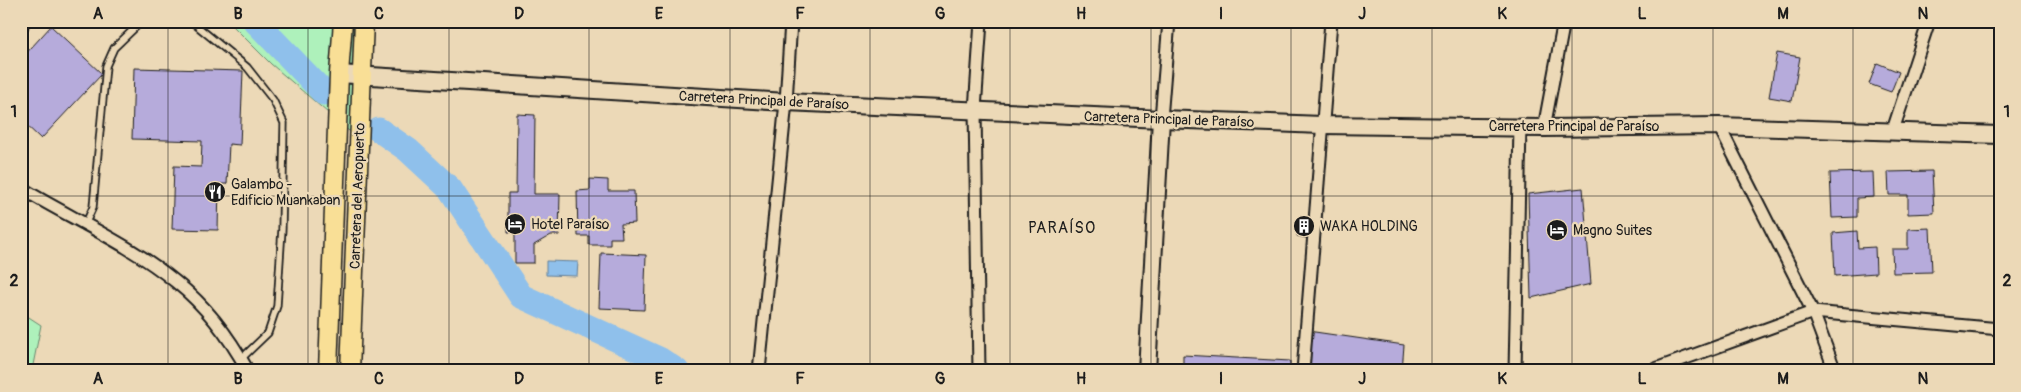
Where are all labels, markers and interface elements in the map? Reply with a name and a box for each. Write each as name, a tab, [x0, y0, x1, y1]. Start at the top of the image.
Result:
text: A	[93, 4, 104, 24]
text: B	[233, 4, 243, 24]
text: C	[374, 4, 384, 24]
text: D	[514, 4, 524, 24]
text: E	[655, 4, 664, 24]
text: F	[795, 4, 805, 24]
text: G	[935, 4, 946, 24]
text: H	[1076, 4, 1086, 24]
text: I	[1219, 4, 1223, 24]
text: J	[1358, 4, 1366, 24]
text: K	[1497, 4, 1507, 24]
text: L	[1637, 4, 1647, 24]
text: M	[1777, 4, 1789, 24]
text: N	[1918, 4, 1929, 24]
street label: Carretera Principal de Paraíso	[678, 88, 850, 113]
text: 1	[11, 102, 17, 122]
text: 1	[2004, 102, 2010, 122]
street label: Carretera Principal de Paraíso	[1083, 108, 1255, 131]
street label: Carretera Principal de Paraíso	[1489, 118, 1660, 135]
street label: Carretera del Aeropuerto	[346, 122, 369, 269]
place label: Galambo - Edificio Muankaban	[231, 176, 340, 209]
restaurant icon: Galambo - Edificio Muankaban	[203, 180, 227, 204]
hotel icon: Hotel Paraíso	[503, 212, 527, 236]
building icon: WAKA HOLDING	[1292, 214, 1316, 238]
place label: Hotel Paraíso	[531, 216, 610, 233]
district label: PARAÍSO	[1028, 218, 1096, 238]
place label: WAKA HOLDING	[1320, 218, 1418, 235]
hotel icon: Magno Suites	[1545, 218, 1569, 242]
place label: Magno Suites	[1573, 222, 1653, 239]
text: 2	[10, 271, 19, 291]
text: 2	[2003, 271, 2012, 291]
text: A	[93, 369, 104, 389]
text: B	[233, 369, 243, 389]
text: C	[374, 369, 384, 389]
text: D	[514, 369, 524, 389]
text: E	[655, 369, 664, 389]
text: F	[795, 369, 805, 389]
text: G	[935, 369, 946, 389]
text: H	[1076, 369, 1086, 389]
text: I	[1219, 369, 1223, 389]
text: J	[1358, 369, 1366, 389]
text: K	[1497, 369, 1507, 389]
text: L	[1637, 369, 1647, 389]
text: M	[1777, 369, 1789, 389]
text: N	[1918, 369, 1929, 389]

